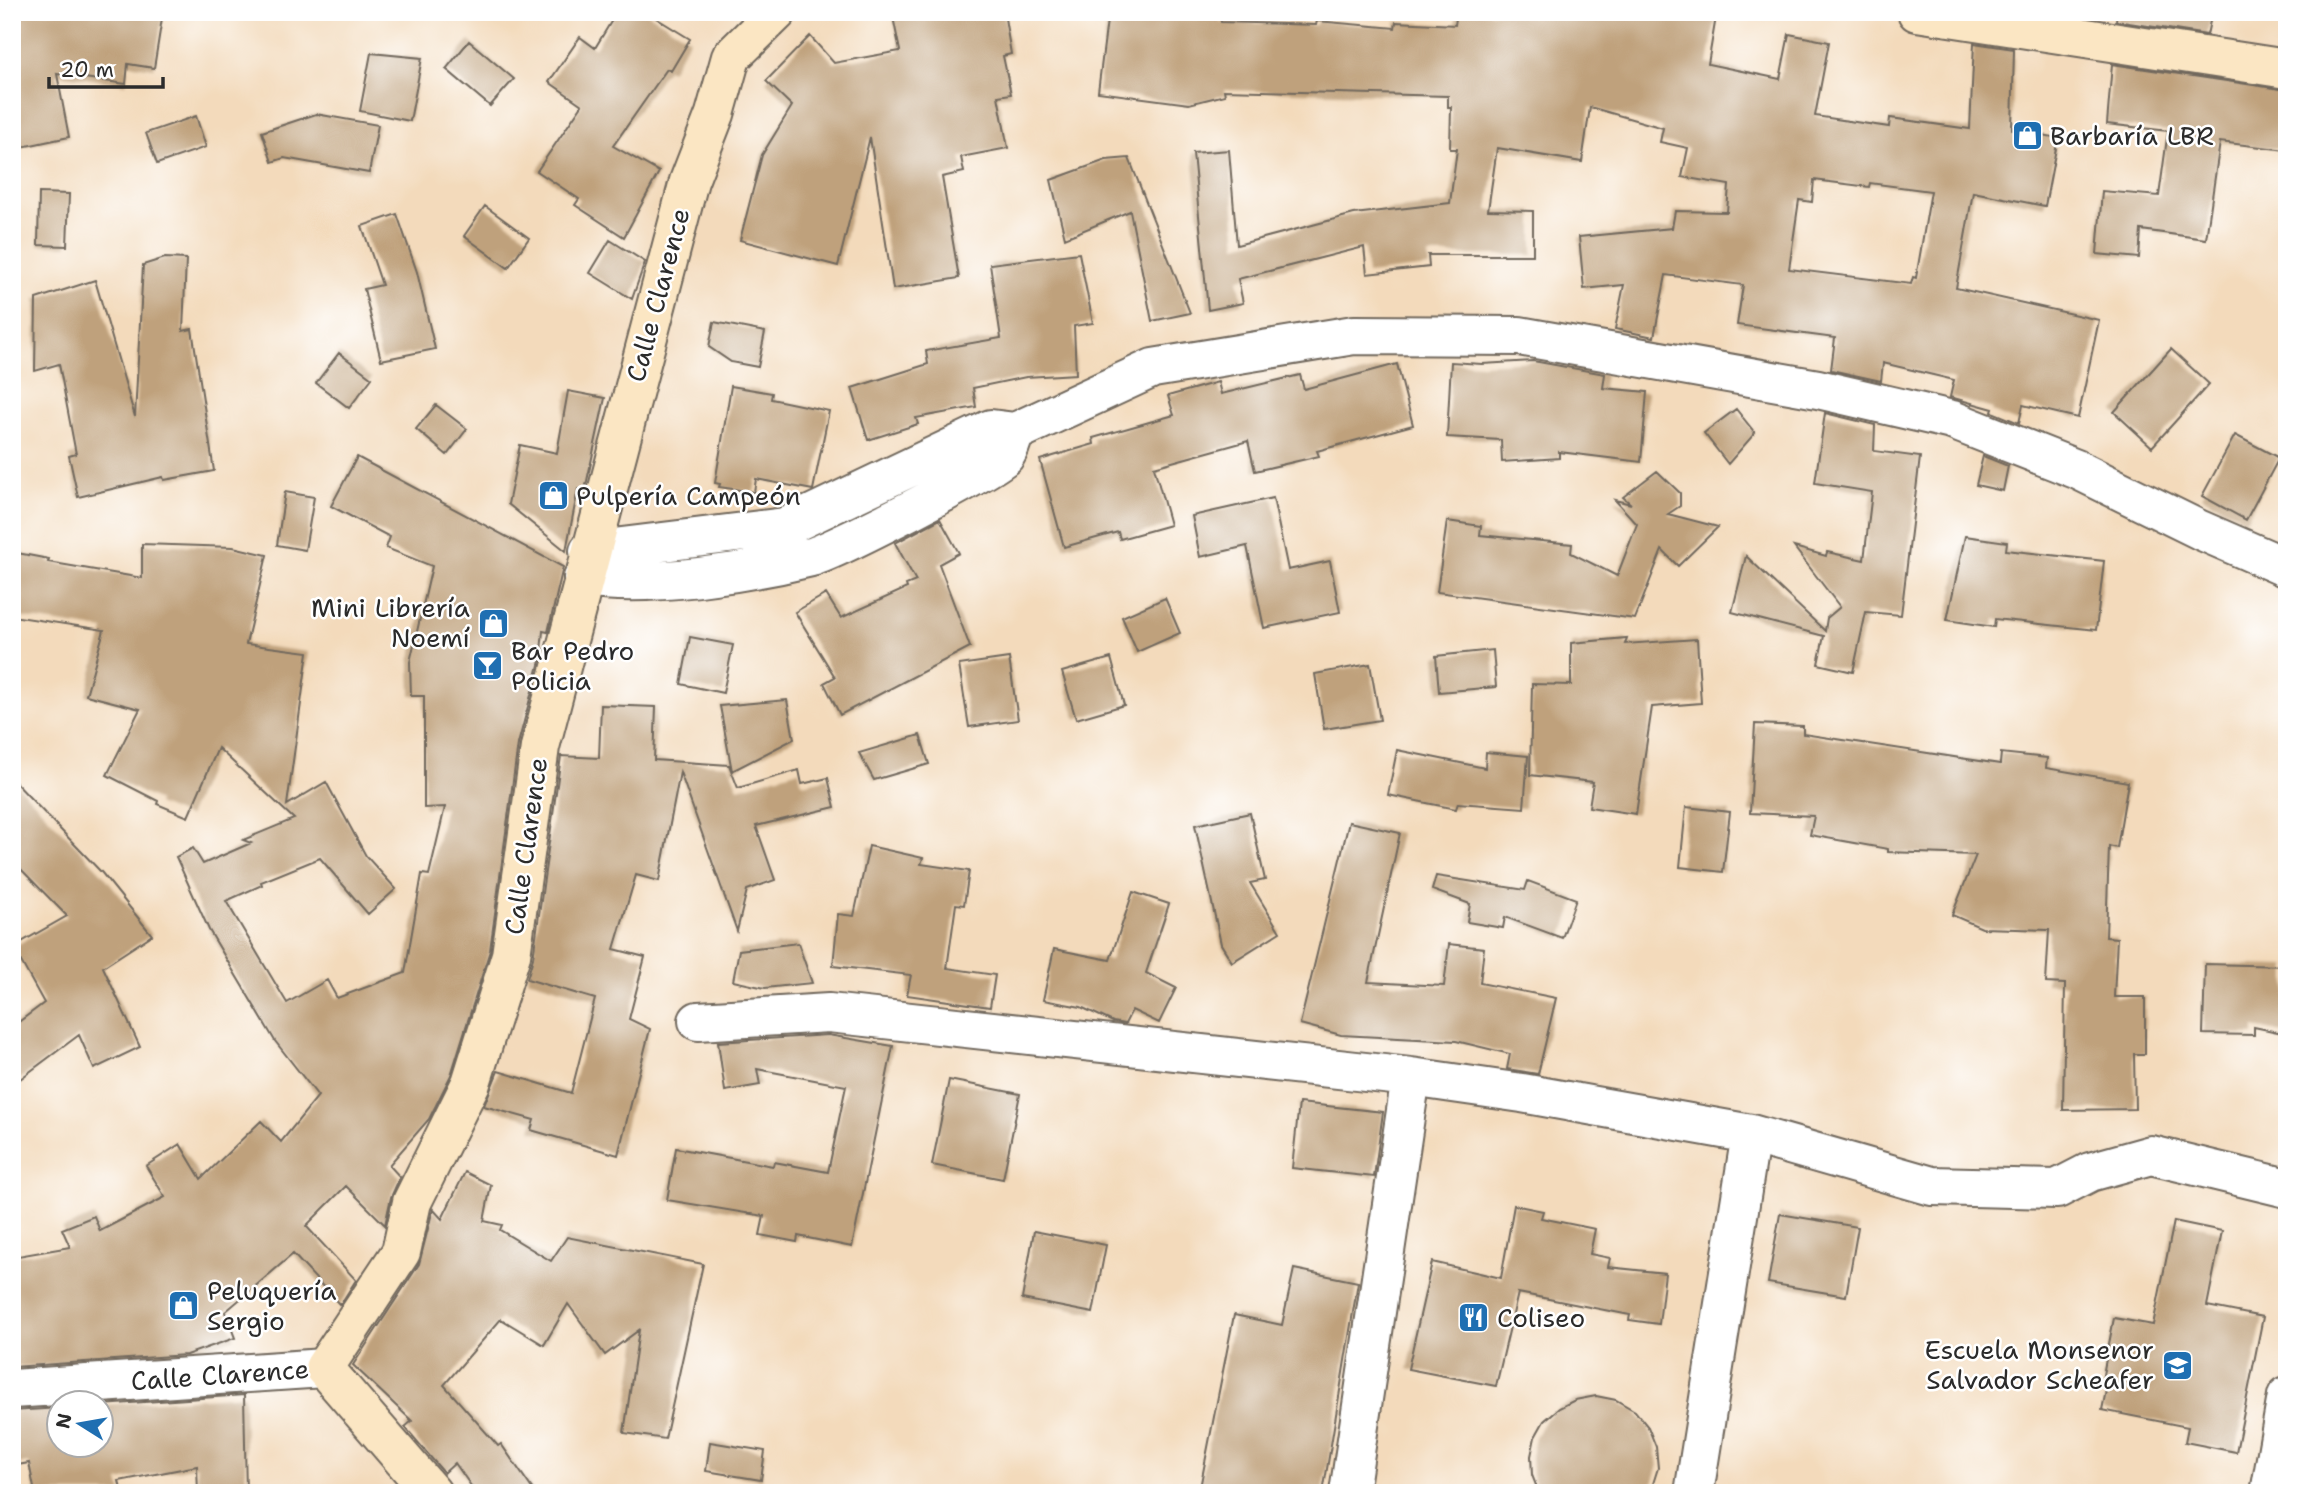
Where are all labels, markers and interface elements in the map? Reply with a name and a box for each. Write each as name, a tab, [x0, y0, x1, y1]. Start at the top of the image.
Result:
scale bar	[49, 46, 163, 90]
text: 20 m	[60, 56, 114, 84]
place label: Barbaría LBR	[2050, 118, 2214, 153]
shop icon: Barbaría LBR	[2010, 119, 2044, 153]
street label: Calle Clarence	[618, 204, 698, 386]
place label: Pulpería Campeón	[576, 478, 801, 513]
shop icon: Pulpería Campeón	[536, 479, 570, 513]
place label: Mini Librería Noemí	[311, 590, 471, 655]
shop icon: Mini Librería Noemí	[476, 606, 510, 640]
place label: Bar Pedro Policia	[511, 633, 634, 698]
bar icon: Bar Pedro Policia	[471, 649, 505, 683]
street label: Calle Clarence	[496, 755, 555, 937]
place label: Peluquería Sergio	[207, 1273, 336, 1338]
shop icon: Peluquería Sergio	[167, 1289, 201, 1323]
place label: Coliseo	[1497, 1300, 1585, 1335]
restaurant icon: Coliseo	[1457, 1301, 1491, 1335]
place label: Escuela Monsenor Salvador Scheafer	[1925, 1332, 2154, 1397]
school or university icon: Escuela Monsenor Salvador Scheafer	[2160, 1348, 2194, 1382]
street label: Calle Clarence	[130, 1351, 310, 1398]
north arrow	[46, 1390, 116, 1460]
text: N	[50, 1411, 78, 1431]

